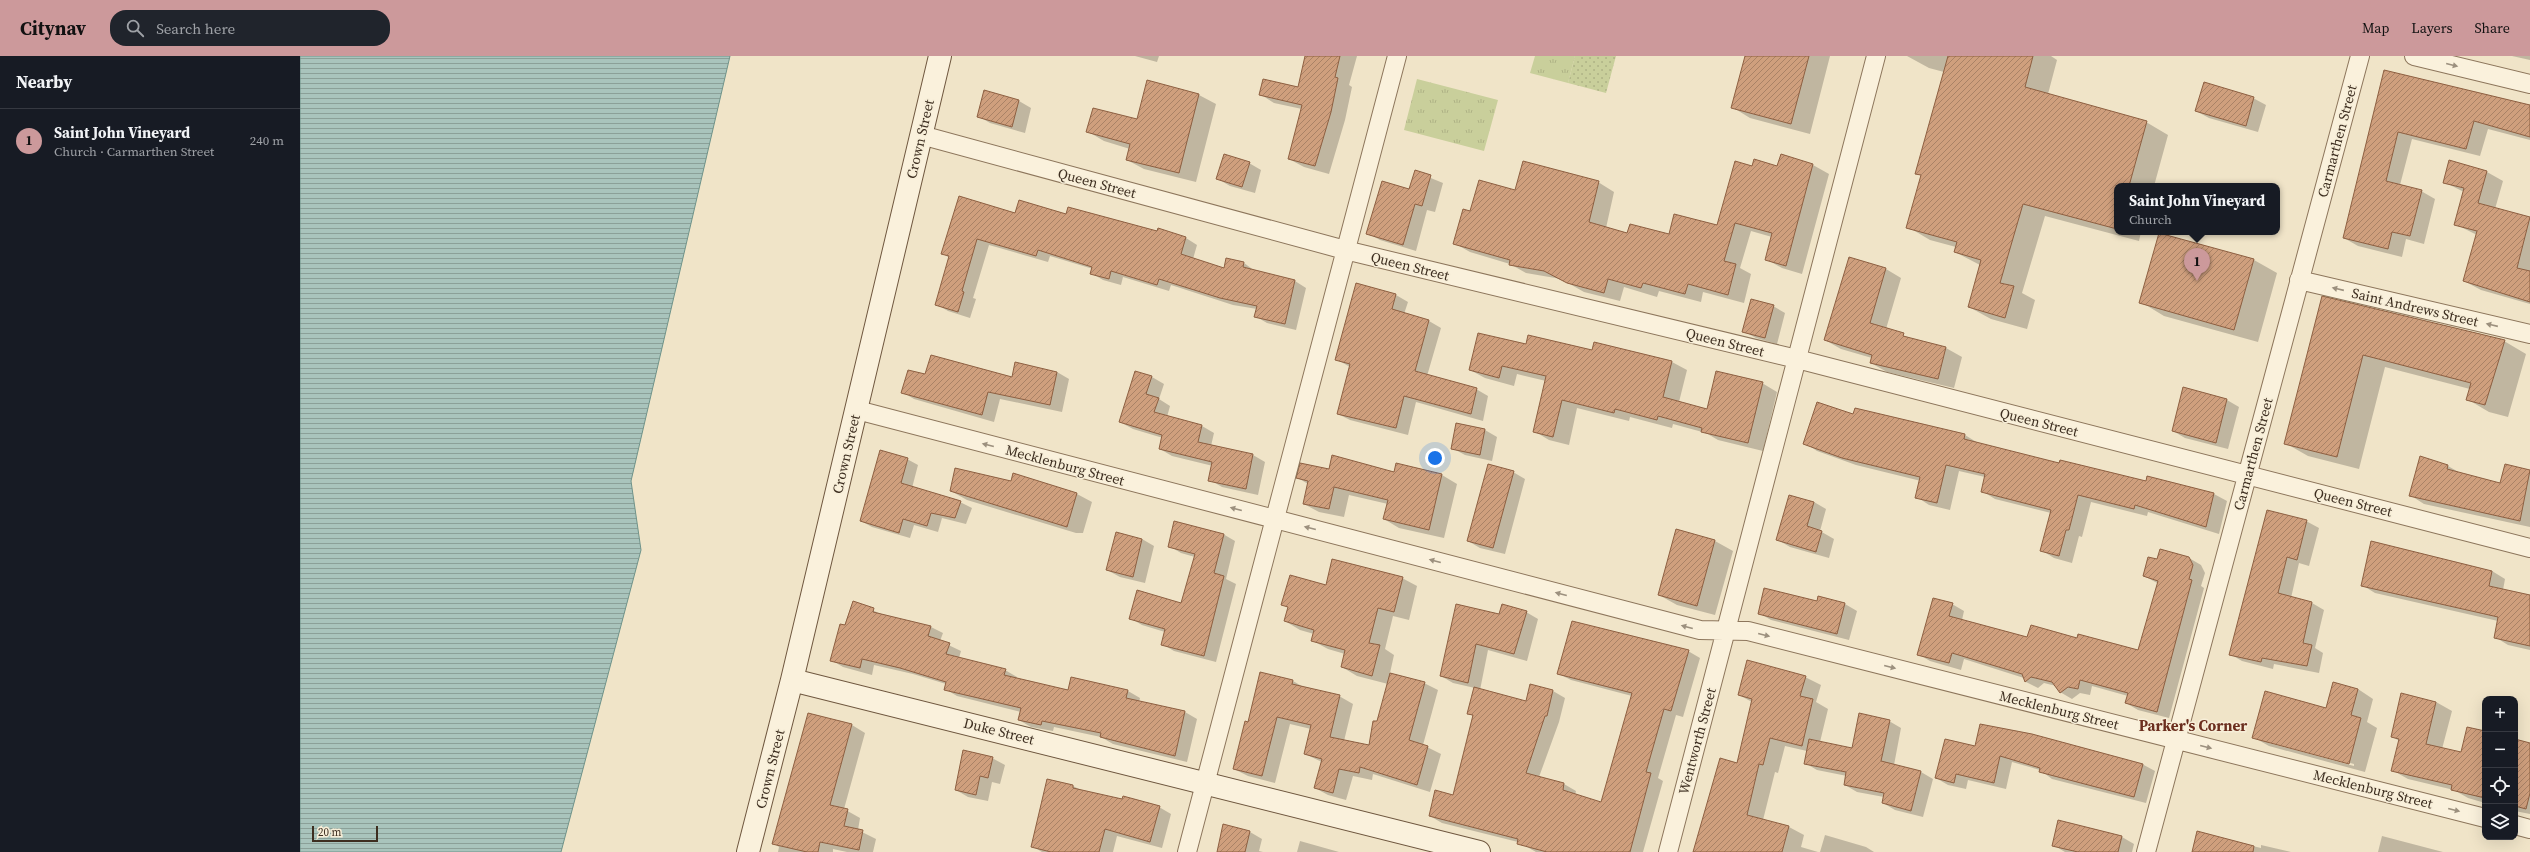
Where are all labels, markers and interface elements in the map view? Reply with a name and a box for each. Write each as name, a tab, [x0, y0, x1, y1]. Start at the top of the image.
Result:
search box	[110, 10, 390, 46]
text: Citynav	[20, 15, 86, 41]
icon: search	[124, 17, 146, 39]
text: Search here	[156, 18, 235, 39]
text: Map	[2362, 18, 2389, 38]
text: Layers	[2411, 18, 2453, 38]
text: Share	[2475, 18, 2510, 38]
one-way arrow	[2446, 62, 2458, 68]
text: Nearby	[16, 70, 72, 94]
street label: Carmarthen Street	[2312, 82, 2362, 199]
street label: Crown Street	[901, 97, 939, 181]
text: Saint John Vineyard	[54, 122, 190, 143]
text: 1	[25, 132, 33, 149]
text: 240 m	[250, 132, 284, 149]
text: Church · Carmarthen Street	[54, 143, 214, 160]
street label: Queen Street	[1056, 163, 1139, 203]
popup	[2114, 183, 2280, 235]
text: Saint John Vineyard	[2129, 190, 2265, 211]
text: Church	[2129, 211, 2172, 228]
street label: Queen Street	[1369, 247, 1452, 286]
pin: 1	[2184, 248, 2210, 281]
street label: Saint Andrews Street	[2350, 283, 2481, 331]
one-way arrow	[2332, 286, 2344, 292]
one-way arrow	[2486, 321, 2498, 327]
street label: Queen Street	[1684, 323, 1767, 362]
street label: Carmarthen Street	[2228, 395, 2278, 512]
street label: Queen Street	[1998, 403, 2081, 442]
street label: Crown Street	[827, 412, 865, 496]
street label: Mecklenburg Street	[1003, 440, 1127, 491]
one-way arrow	[982, 441, 994, 447]
your location	[1425, 448, 1445, 468]
street label: Queen Street	[2312, 483, 2395, 522]
one-way arrow	[1230, 506, 1242, 512]
one-way arrow	[1303, 525, 1316, 531]
one-way arrow	[1429, 558, 1441, 564]
one-way arrow	[1555, 591, 1567, 597]
one-way arrow	[1681, 623, 1693, 629]
one-way arrow	[1758, 632, 1770, 638]
one-way arrow	[1884, 664, 1896, 670]
street label: Wentworth Street	[1673, 685, 1721, 796]
street label: Mecklenburg Street	[1997, 686, 2121, 735]
map controls	[2482, 696, 2518, 840]
button: +	[2482, 696, 2518, 732]
street label: Duke Street	[962, 713, 1037, 750]
district label: Parker's Corner	[2139, 715, 2247, 736]
street label: Crown Street	[751, 727, 790, 811]
button: −	[2482, 732, 2518, 768]
one-way arrow	[2200, 744, 2212, 750]
street label: Mecklenburg Street	[2311, 765, 2435, 814]
button: locate	[2482, 768, 2518, 804]
button: layers	[2482, 804, 2518, 840]
one-way arrow	[2449, 807, 2461, 813]
scale bar	[312, 824, 378, 843]
text: 20 m	[318, 825, 341, 840]

